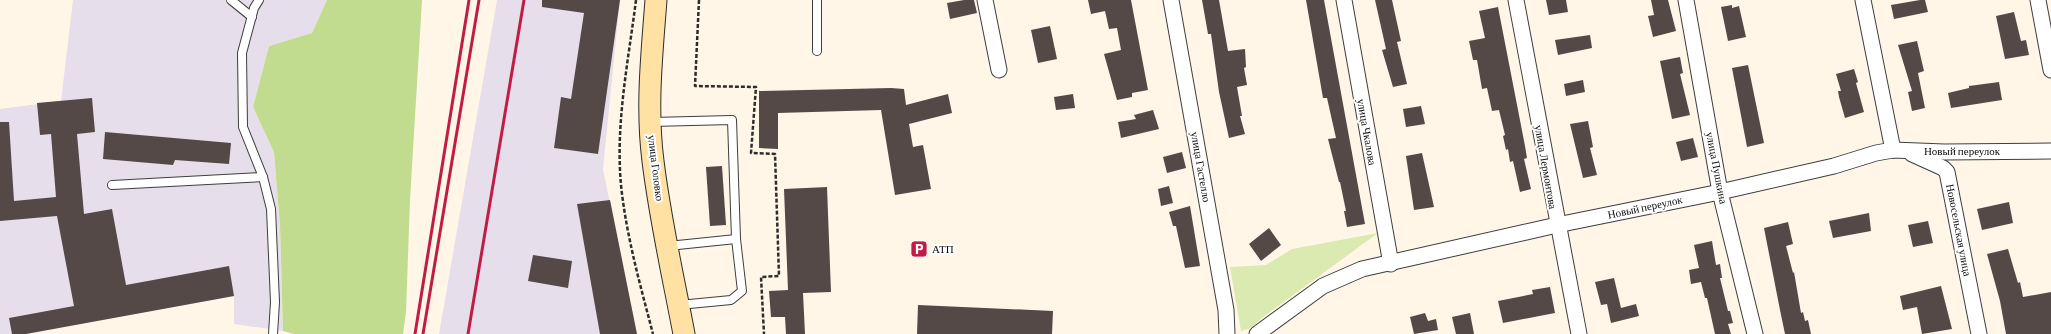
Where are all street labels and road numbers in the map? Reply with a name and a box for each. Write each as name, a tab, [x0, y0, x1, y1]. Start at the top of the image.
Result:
street label: улица Чкалова	[1355, 98, 1379, 166]
street label: улица Лермонтова	[1533, 124, 1559, 210]
street label: улица Гастелло	[1189, 131, 1213, 204]
street label: улица Пушкина	[1704, 131, 1730, 205]
street label: улица Головко	[646, 134, 666, 202]
street label: Новый переулок	[1924, 145, 2001, 157]
street label: Новосельская улица	[1944, 183, 1974, 277]
street label: Новый переулок	[1606, 193, 1684, 221]

